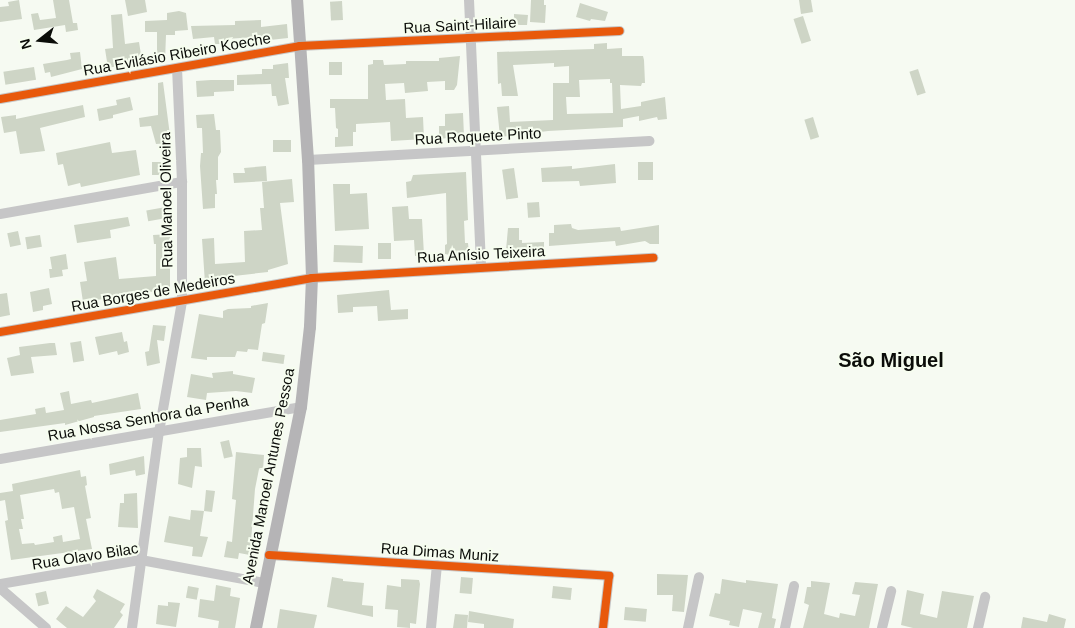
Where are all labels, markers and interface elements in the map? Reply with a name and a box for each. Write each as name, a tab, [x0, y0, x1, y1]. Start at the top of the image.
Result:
street label: Rua Saint-Hilaire	[403, 13, 517, 37]
north arrow	[15, 15, 65, 65]
street label: Rua Evilásio Ribeiro Koeche	[82, 29, 272, 79]
text: N	[16, 37, 35, 51]
street label: Rua Roquete Pinto	[414, 124, 542, 148]
street label: Rua Manoel Oliveira	[156, 132, 176, 268]
street label: Rua Anísio Teixeira	[416, 242, 546, 266]
street label: Rua Borges de Medeiros	[70, 269, 236, 315]
district label: São Miguel	[838, 348, 944, 372]
street label: Avenida Manoel Antunes Pessoa	[238, 366, 298, 586]
street label: Rua Nossa Senhora da Penha	[46, 391, 250, 445]
street label: Rua Olavo Bilac	[30, 539, 140, 573]
street label: Rua Dimas Muniz	[380, 539, 500, 565]

